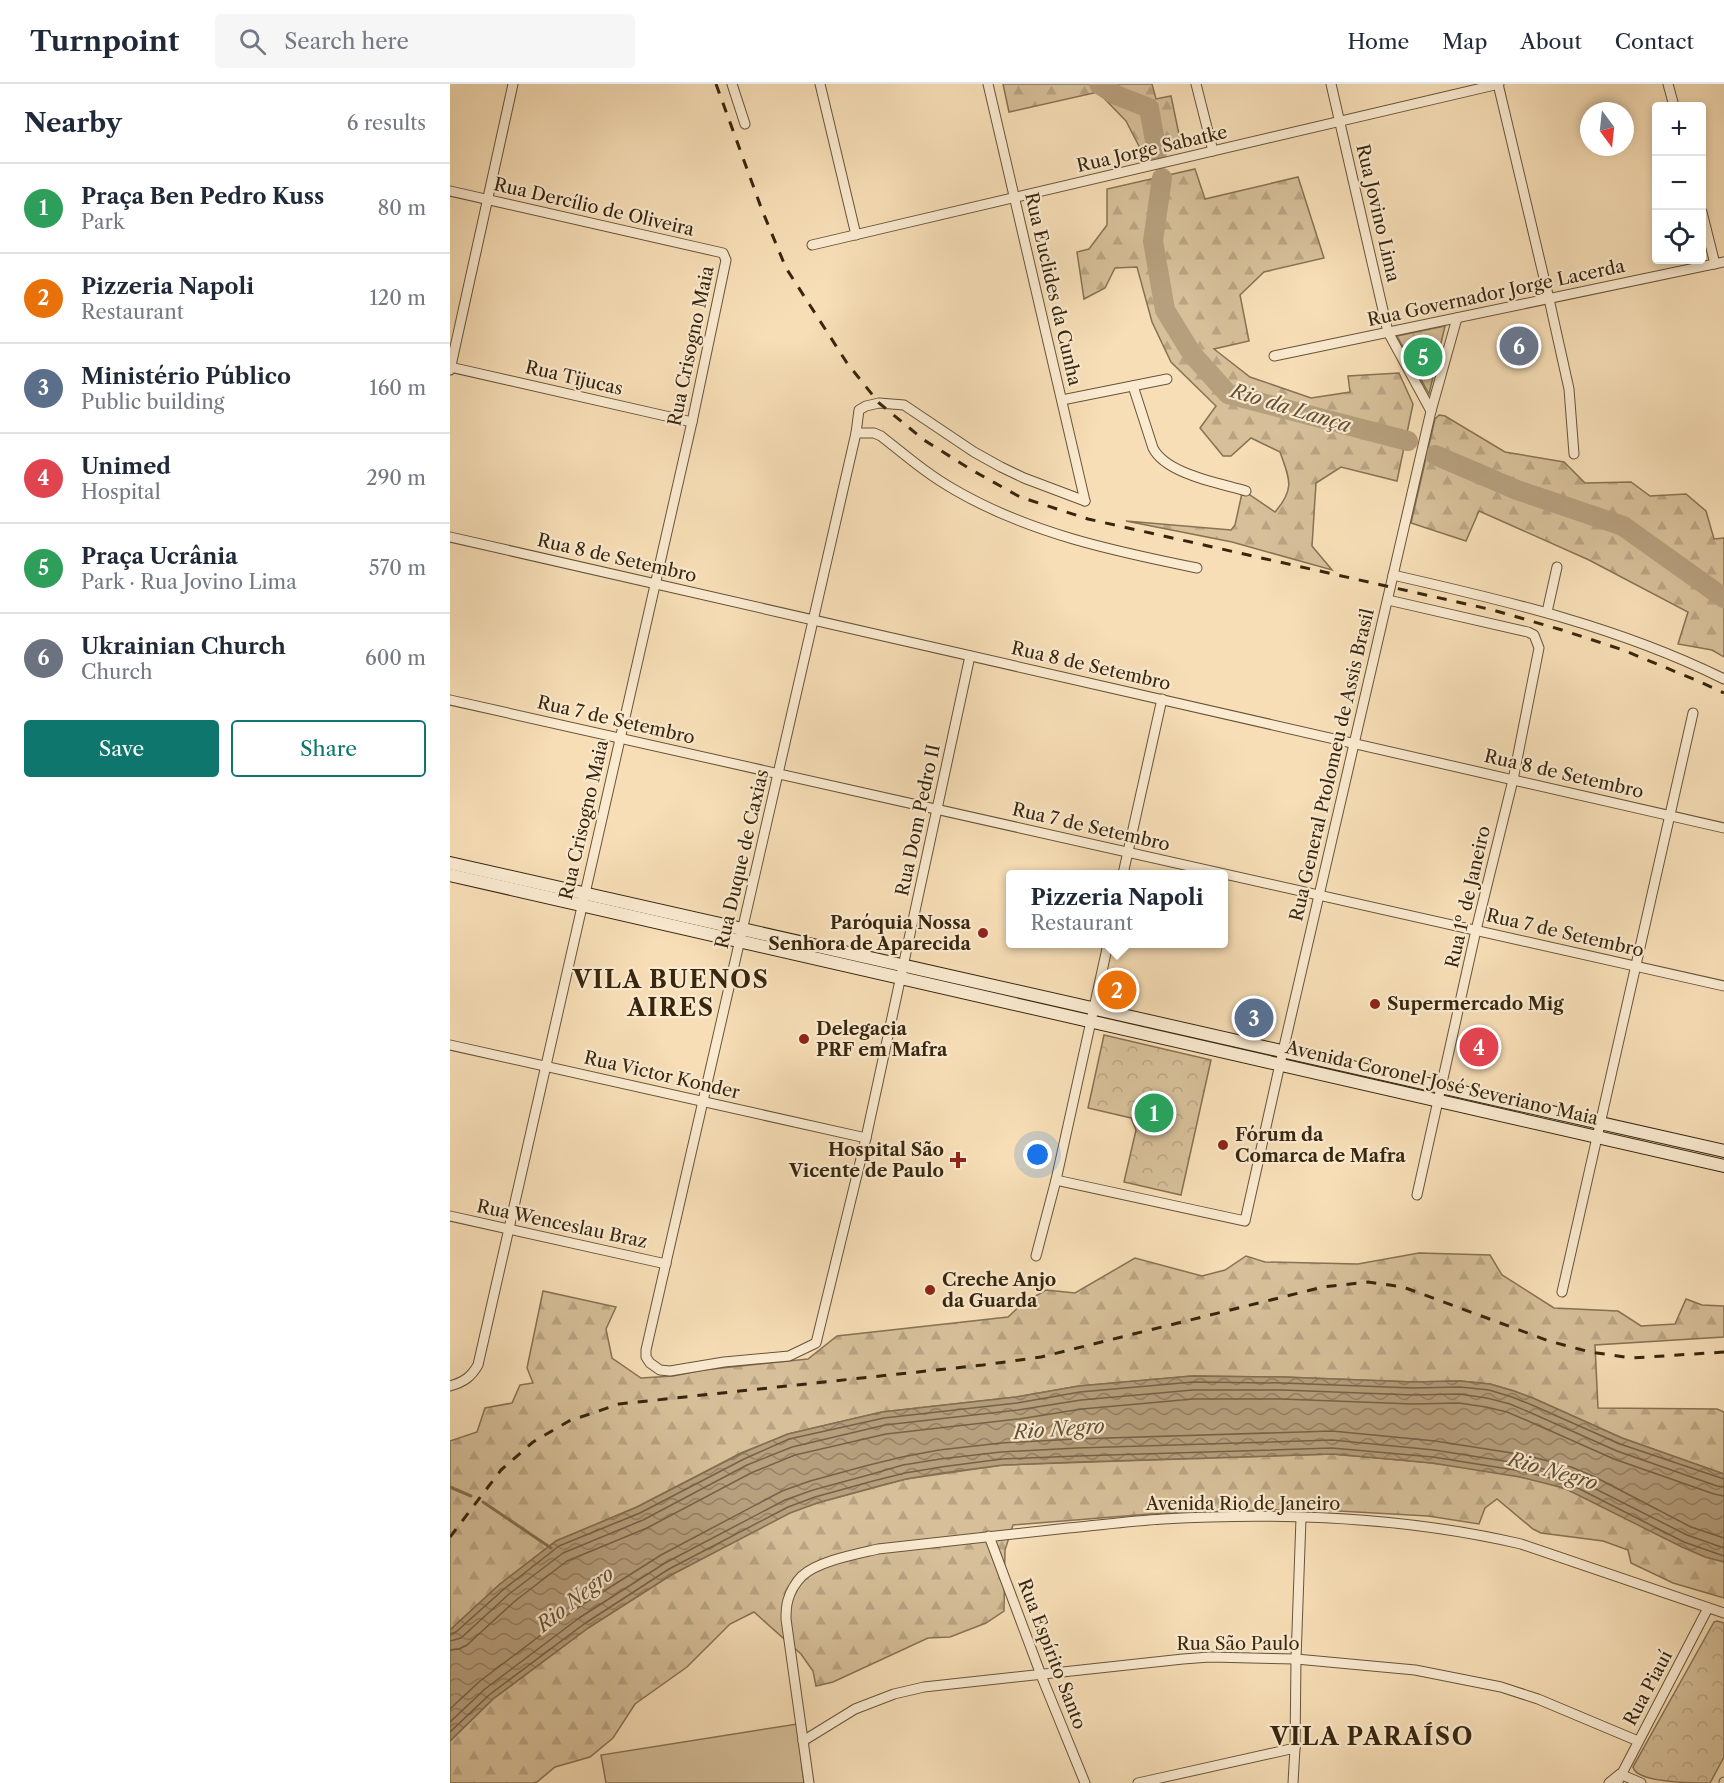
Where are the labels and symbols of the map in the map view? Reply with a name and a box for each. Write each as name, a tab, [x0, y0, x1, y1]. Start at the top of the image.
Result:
north arrow	[1580, 102, 1634, 156]
street label: Rua Jorge Sabatke	[1075, 121, 1229, 177]
street label: Rua Jovino Lima	[1351, 142, 1405, 285]
street label: Rua Dercílio de Oliveira	[492, 173, 697, 241]
street label: Rua Euclides da Cunha	[1020, 190, 1086, 388]
street label: Rua Governador Jorge Lacerda	[1365, 255, 1627, 331]
street label: Rua Crisogno Maia	[663, 263, 719, 428]
pin: 6	[1500, 324, 1538, 368]
pin: 5	[1404, 334, 1442, 380]
street label: Rua Tijucas	[523, 356, 625, 400]
water label: Rio da Lança	[1226, 378, 1354, 438]
street label: Rua 8 de Setembro	[535, 529, 699, 587]
street label: Rua General Ptolomeu de Assis Brasil	[1285, 607, 1379, 923]
street label: Rua 8 de Setembro	[1009, 637, 1173, 695]
street label: Rua 7 de Setembro	[535, 691, 697, 749]
street label: Rua Crisogno Maia	[555, 738, 613, 902]
street label: Rua Dom Pedro II	[891, 742, 945, 898]
street label: Rua 8 de Setembro	[1482, 745, 1646, 803]
street label: Rua Duque de Caxias	[711, 767, 773, 951]
street label: Rua 7 de Setembro	[1010, 798, 1172, 856]
street label: Rua 1º de Janeiro	[1441, 824, 1495, 970]
street label: Rua 7 de Setembro	[1484, 904, 1646, 962]
place label: Paróquia Nossa Senhora de Aparecida	[768, 912, 972, 955]
marker: Paróquia Nossa Senhora de Aparecida	[976, 926, 990, 940]
district label: VILA BUENOS AIRES	[572, 965, 769, 1022]
pin: 2	[1098, 968, 1136, 1012]
place label: Supermercado Mig	[1387, 993, 1564, 1015]
pin: 3	[1234, 996, 1274, 1040]
marker: Supermercado Mig	[1368, 997, 1382, 1011]
place label: Delegacia PRF em Mafra	[816, 1018, 948, 1061]
pin: 4	[1460, 1024, 1498, 1070]
marker: Delegacia PRF em Mafra	[797, 1032, 811, 1046]
street label: Avenida Coronel José Severiano Maia	[1283, 1036, 1601, 1130]
street label: Rua Victor Konder	[582, 1046, 742, 1104]
pin: 1	[1134, 1090, 1174, 1136]
place label: Fórum da Comarca de Mafra	[1235, 1124, 1406, 1167]
marker: Fórum da Comarca de Mafra	[1216, 1138, 1230, 1152]
place label: Hospital São Vicente de Paulo	[788, 1139, 944, 1182]
your location	[1023, 1140, 1052, 1169]
marker: Hospital São Vicente de Paulo	[949, 1151, 967, 1169]
street label: Rua Wenceslau Braz	[475, 1195, 649, 1253]
place label: Creche Anjo da Guarda	[942, 1269, 1056, 1312]
marker: Creche Anjo da Guarda	[923, 1283, 937, 1297]
water label: Rio Negro	[1011, 1414, 1105, 1444]
water label: Rio Negro	[1504, 1446, 1600, 1495]
street label: Avenida Rio de Janeiro	[1145, 1493, 1340, 1515]
water label: Rio Negro	[530, 1561, 618, 1638]
street label: Rua Espírito Santo	[1013, 1576, 1091, 1732]
street label: Rua São Paulo	[1177, 1633, 1299, 1655]
street label: Rua Piauí	[1619, 1646, 1677, 1729]
district label: VILA PARAÍSO	[1269, 1722, 1474, 1751]

